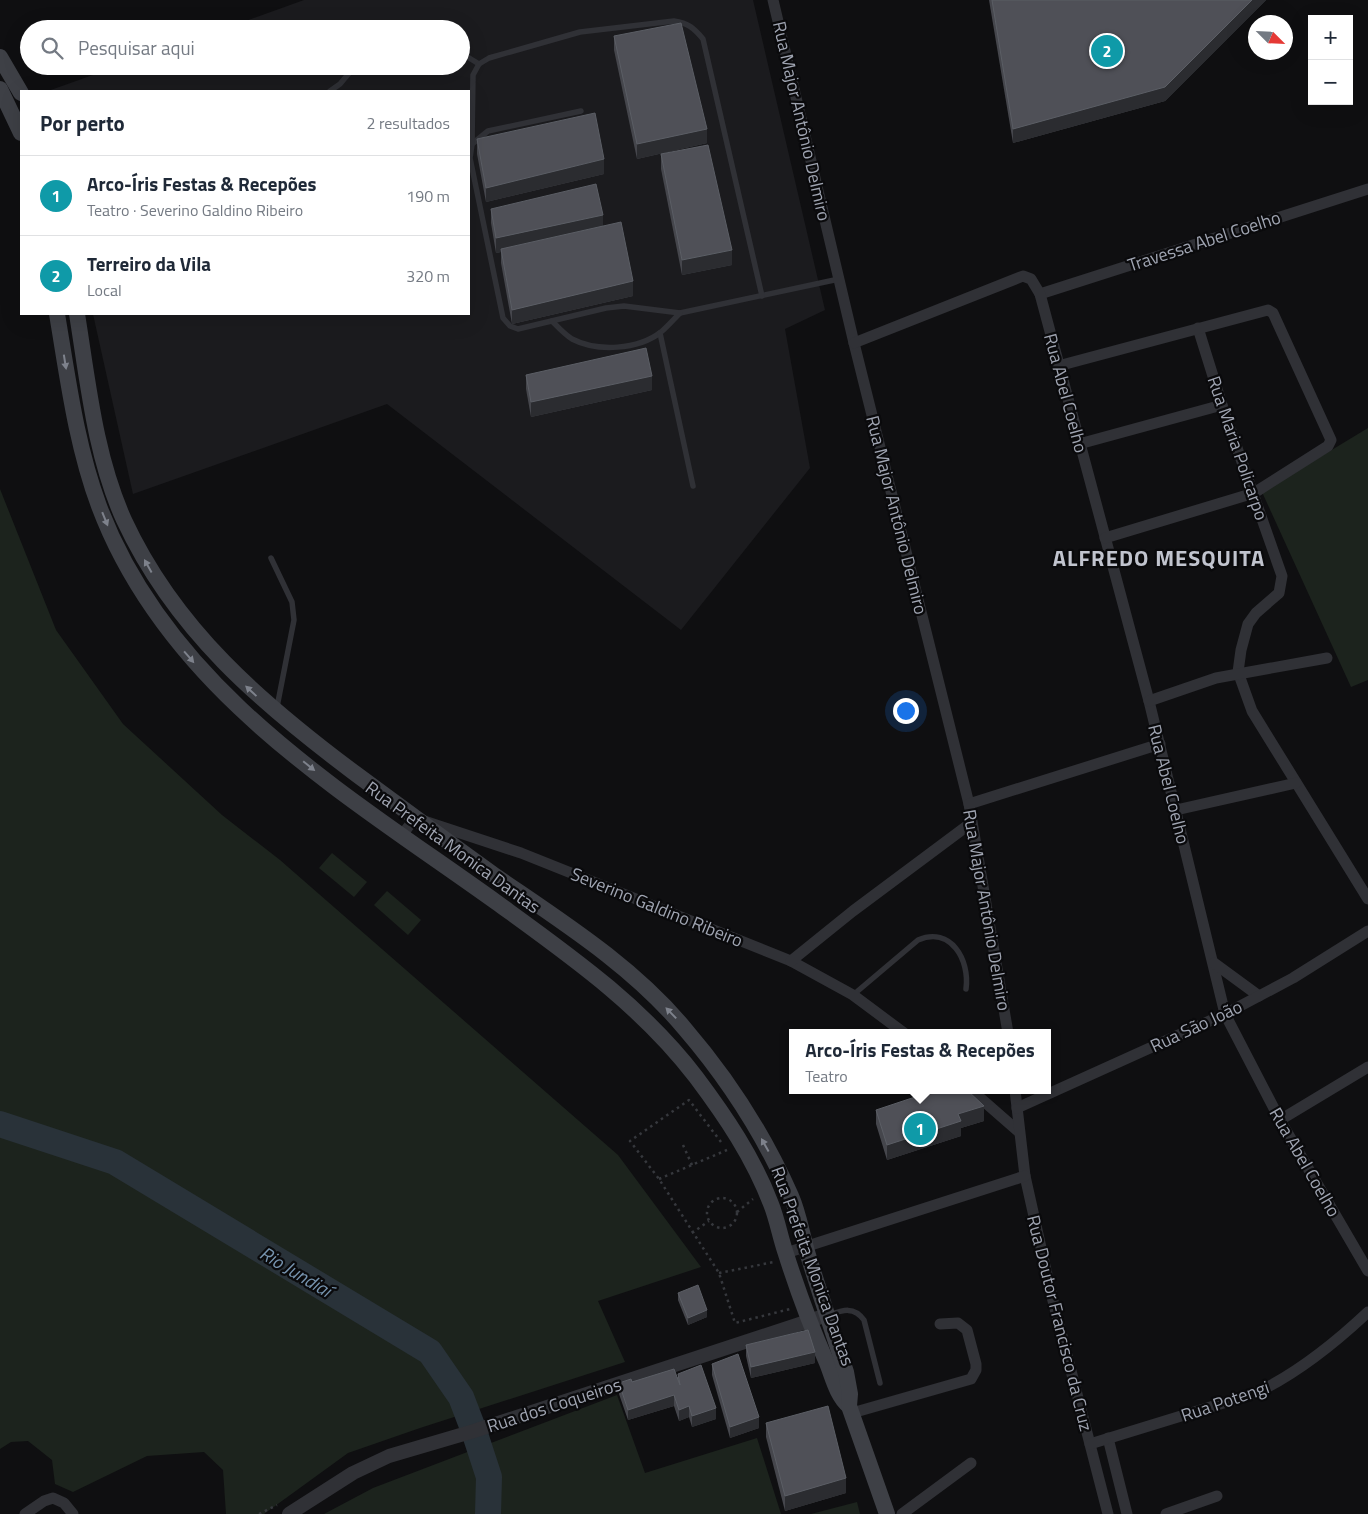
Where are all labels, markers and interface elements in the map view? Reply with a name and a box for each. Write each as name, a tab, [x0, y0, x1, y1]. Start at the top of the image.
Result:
north arrow	[1248, 15, 1293, 60]
map controls	[1308, 15, 1353, 105]
button: +	[1308, 15, 1353, 60]
street label: Rua Major Antônio Delmiro	[766, 19, 838, 223]
search box	[20, 20, 470, 75]
pin: 2	[1091, 32, 1123, 70]
text: Pesquisar aqui	[78, 33, 195, 62]
icon: search	[38, 34, 66, 62]
button: −	[1308, 60, 1353, 105]
text: Por perto	[40, 107, 125, 139]
text: 2 resultados	[366, 111, 450, 135]
text: Arco-Íris Festas & Recepões	[87, 169, 317, 198]
text: 1	[52, 184, 60, 208]
text: 190 m	[406, 184, 450, 208]
text: Teatro · Severino Galdino Ribeiro	[87, 198, 303, 222]
street label: Travessa Abel Coelho	[1124, 204, 1284, 278]
text: Terreiro da Vila	[87, 249, 211, 278]
text: 2	[52, 264, 60, 288]
text: 320 m	[406, 264, 450, 288]
text: Local	[87, 278, 122, 302]
street label: Rua Abel Coelho	[1037, 330, 1095, 456]
one-way arrow	[61, 354, 69, 370]
street label: Rua Maria Policarpo	[1201, 372, 1275, 524]
street label: Rua Major Antônio Delmiro	[859, 413, 935, 617]
one-way arrow	[101, 512, 109, 526]
district label: ALFREDO MESQUITA	[1053, 541, 1265, 575]
one-way arrow	[144, 558, 152, 573]
one-way arrow	[184, 650, 195, 663]
one-way arrow	[246, 685, 258, 697]
your location	[893, 698, 919, 724]
street label: Rua Abel Coelho	[1141, 721, 1197, 847]
one-way arrow	[303, 760, 316, 771]
street label: Rua Prefeita Monica Dantas	[360, 774, 546, 920]
street label: Rua Major Antônio Delmiro	[956, 807, 1018, 1013]
street label: Severino Galdino Ribeiro	[567, 860, 747, 954]
street label: Rua São João	[1145, 993, 1247, 1059]
one-way arrow	[665, 1008, 677, 1020]
popup	[789, 1029, 1051, 1094]
text: Arco-Íris Festas & Recepões	[805, 1035, 1035, 1064]
text: Teatro	[805, 1064, 848, 1088]
street label: Rua Abel Coelho	[1263, 1102, 1347, 1222]
pin: 1	[904, 1110, 936, 1148]
one-way arrow	[761, 1138, 770, 1151]
street label: Rua Prefeita Monica Dantas	[764, 1163, 862, 1369]
street label: Rua Doutor Francisco da Cruz	[1020, 1212, 1100, 1434]
water label: Rio Jundiaí	[255, 1238, 342, 1306]
street label: Rua dos Coqueiros	[483, 1371, 625, 1439]
street label: Rua Potengi	[1177, 1373, 1273, 1429]

